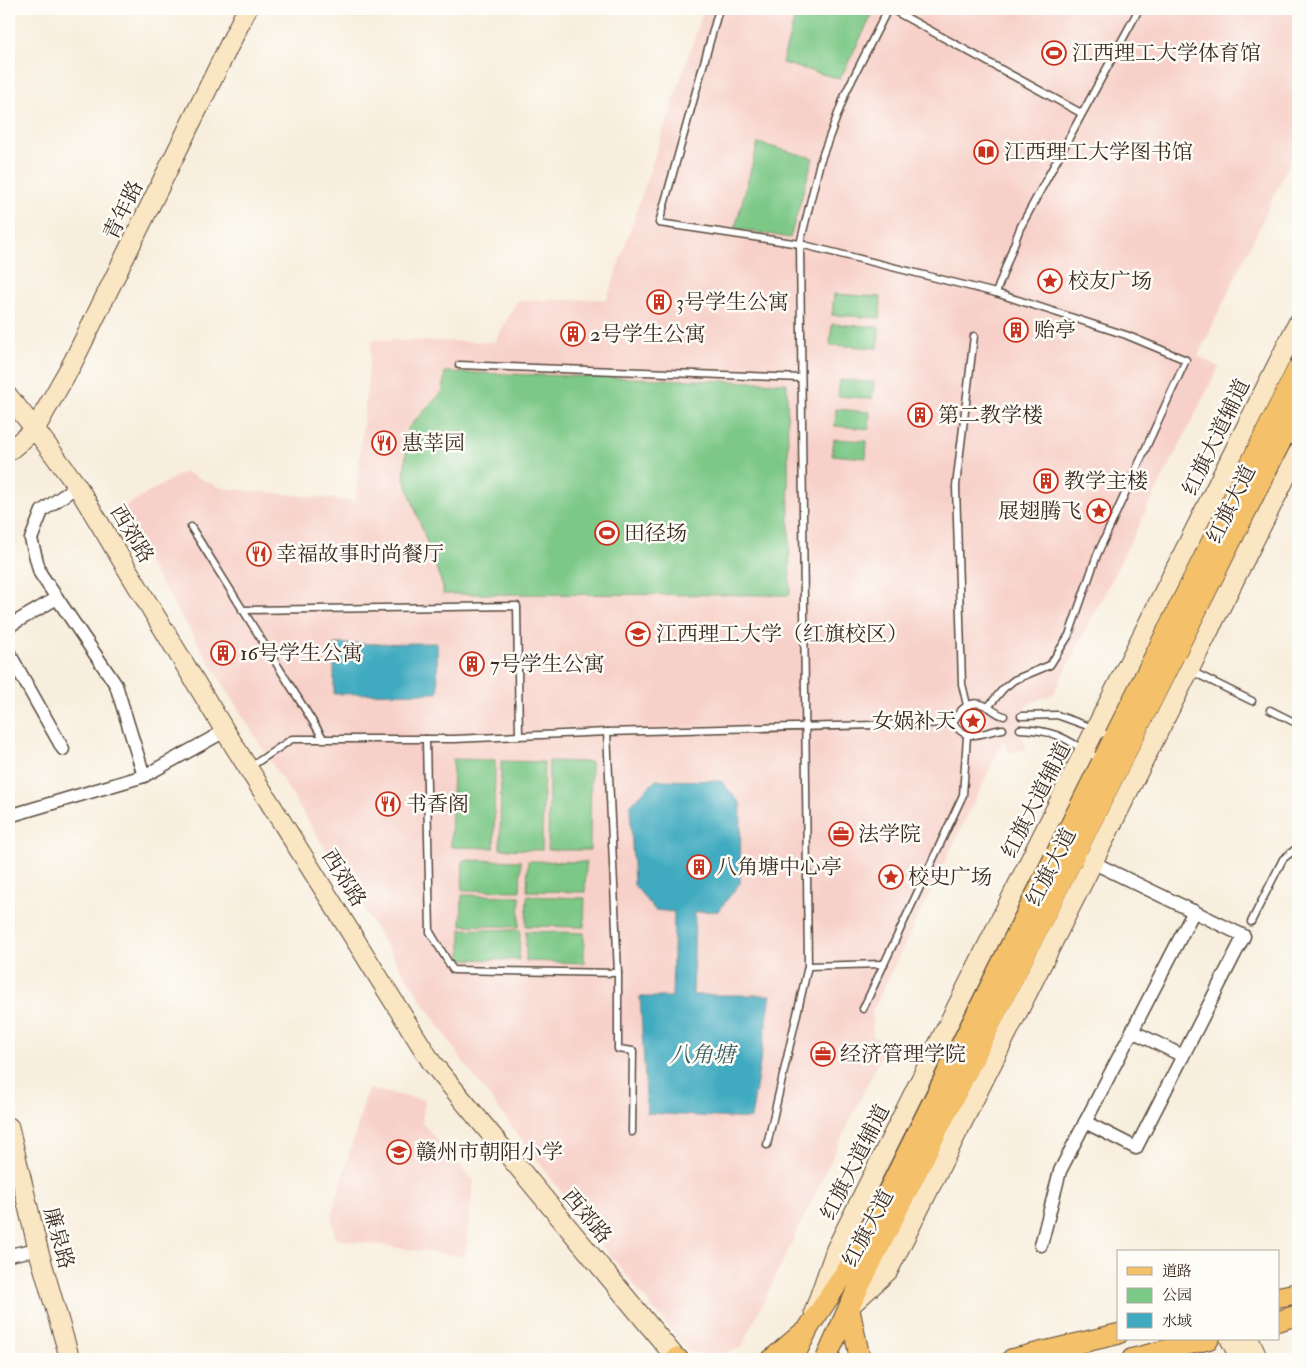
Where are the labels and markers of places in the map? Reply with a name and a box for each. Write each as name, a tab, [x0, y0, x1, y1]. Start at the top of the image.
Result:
sports icon: 江西理工大学体育馆	[1041, 40, 1067, 66]
place label: 江西理工大学体育馆	[1072, 40, 1261, 67]
library icon: 江西理工大学图书馆	[973, 139, 999, 165]
place label: 江西理工大学图书馆	[1004, 139, 1193, 166]
place icon: 校友广场	[1037, 268, 1063, 294]
place label: 校友广场	[1068, 268, 1152, 295]
building icon: 3号学生公寓	[646, 289, 672, 315]
place label: 3号学生公寓	[676, 289, 789, 316]
building icon: 贻亭	[1003, 317, 1029, 343]
place label: 贻亭	[1034, 317, 1076, 344]
building icon: 2号学生公寓	[560, 321, 586, 347]
place label: 2号学生公寓	[590, 321, 706, 348]
building icon: 第二教学楼	[907, 402, 933, 428]
place label: 第二教学楼	[938, 402, 1043, 429]
restaurant icon: 惠莘园	[371, 430, 397, 456]
place label: 惠莘园	[402, 430, 465, 457]
building icon: 教学主楼	[1033, 468, 1059, 494]
place label: 教学主楼	[1064, 468, 1148, 495]
place label: 展翅腾飞	[998, 498, 1082, 525]
place icon: 展翅腾飞	[1086, 498, 1112, 524]
sports icon: 田径场	[594, 520, 620, 546]
place label: 田径场	[624, 520, 687, 547]
restaurant icon: 幸福故事时尚餐厅	[246, 541, 272, 567]
place label: 幸福故事时尚餐厅	[276, 541, 444, 568]
school or university icon: 江西理工大学（红旗校区）	[625, 621, 651, 647]
place label: 江西理工大学（红旗校区）	[656, 621, 908, 648]
building icon: 16号学生公寓	[210, 640, 236, 666]
place label: 16号学生公寓	[240, 640, 363, 667]
building icon: 7号学生公寓	[459, 651, 485, 677]
place label: 7号学生公寓	[490, 651, 605, 678]
place label: 女娲补天	[872, 708, 956, 735]
place icon: 女娲补天	[960, 708, 986, 734]
restaurant icon: 书香阁	[375, 791, 401, 817]
place label: 书香阁	[406, 791, 469, 818]
office icon: 法学院	[828, 821, 854, 847]
place label: 法学院	[858, 821, 921, 848]
building icon: 八角塘中心亭	[686, 854, 712, 880]
place label: 八角塘中心亭	[716, 854, 842, 881]
place icon: 校史广场	[878, 864, 904, 890]
place label: 校史广场	[908, 864, 992, 891]
office icon: 经济管理学院	[810, 1041, 836, 1067]
place label: 经济管理学院	[840, 1041, 966, 1068]
school or university icon: 赣州市朝阳小学	[386, 1139, 412, 1165]
place label: 赣州市朝阳小学	[416, 1139, 563, 1166]

